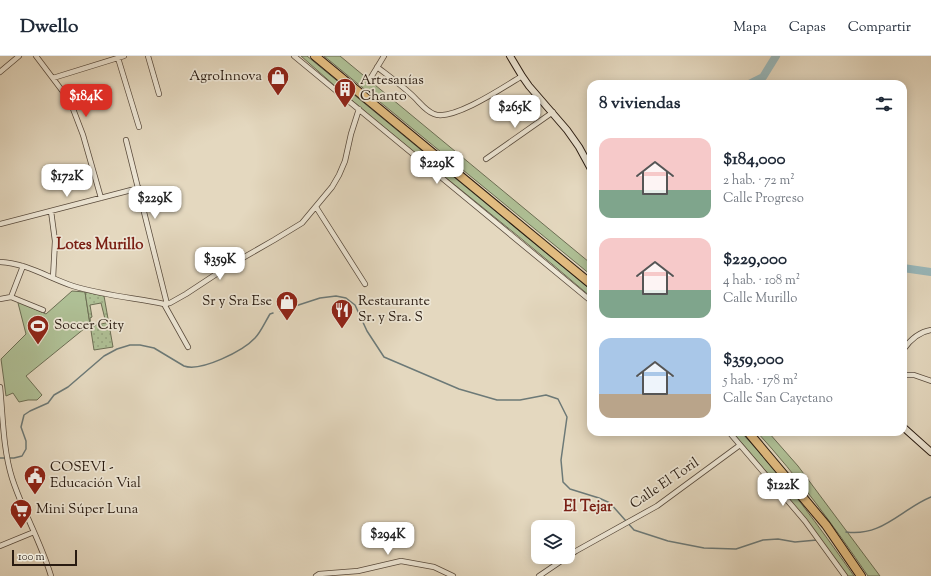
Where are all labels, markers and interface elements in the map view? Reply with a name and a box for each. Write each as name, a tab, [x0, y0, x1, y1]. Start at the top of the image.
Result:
text: Dwello	[20, 14, 78, 41]
text: Mapa	[733, 18, 767, 38]
text: Capas	[789, 18, 826, 38]
text: Compartir	[848, 18, 911, 38]
shop icon: AgroInnova	[265, 64, 291, 97]
place label: AgroInnova	[189, 67, 263, 87]
place label: Artesanías Chanto	[360, 71, 424, 107]
building icon: Artesanías Chanto	[332, 76, 358, 109]
pin: $184K	[58, 84, 114, 118]
text: $184K	[69, 88, 103, 106]
text: 8 viviendas	[599, 92, 680, 116]
icon: filters	[873, 93, 895, 115]
pin: $265K	[487, 95, 543, 129]
text: $265K	[498, 99, 532, 117]
text: $184,000	[723, 148, 785, 172]
pin: $229K	[409, 151, 465, 185]
icon: home	[631, 154, 679, 202]
text: $229K	[420, 155, 454, 173]
pin: $172K	[39, 164, 95, 198]
text: $172K	[50, 168, 84, 186]
text: 2 hab. · 72 m²	[723, 172, 795, 190]
pin: $229K	[127, 186, 183, 220]
text: $229K	[138, 190, 172, 208]
text: Calle Progreso	[723, 190, 804, 208]
district label: Lotes Murillo	[57, 235, 143, 256]
pin: $359K	[192, 247, 248, 281]
text: $229,000	[723, 248, 787, 272]
text: $359K	[204, 251, 236, 269]
icon: home	[631, 254, 679, 302]
text: 4 hab. · 108 m²	[723, 272, 800, 290]
shop icon: Sr y Sra Ese	[274, 289, 300, 322]
text: Calle Murillo	[723, 290, 797, 308]
place label: Sr y Sra Ese	[202, 292, 272, 312]
place label: Restaurante Sr. y Sra. S	[358, 292, 430, 328]
restaurant icon: Restaurante Sr. y Sra. S	[329, 297, 355, 330]
sports icon: Soccer City	[25, 313, 51, 346]
place label: Soccer City	[54, 316, 124, 336]
text: $359,000	[723, 348, 784, 372]
icon: home	[631, 354, 679, 402]
text: 5 hab. · 178 m²	[723, 372, 798, 390]
text: Calle San Cayetano	[723, 390, 833, 408]
street label: Calle El Toril	[626, 453, 704, 515]
place label: COSEVI - Educación Vial	[50, 458, 141, 494]
public building icon: COSEVI - Educación Vial	[22, 463, 48, 496]
pin: $122K	[755, 473, 811, 507]
text: $122K	[767, 477, 799, 495]
supermarket icon: Mini Súper Luna	[8, 497, 34, 530]
district label: El Tejar	[563, 497, 613, 518]
place label: Mini Súper Luna	[36, 500, 139, 520]
map controls	[531, 520, 575, 564]
button: layers	[531, 520, 575, 564]
pin: $294K	[360, 522, 416, 556]
text: $294K	[370, 526, 406, 544]
scale bar	[12, 548, 77, 567]
text: 100 m	[18, 549, 45, 565]

